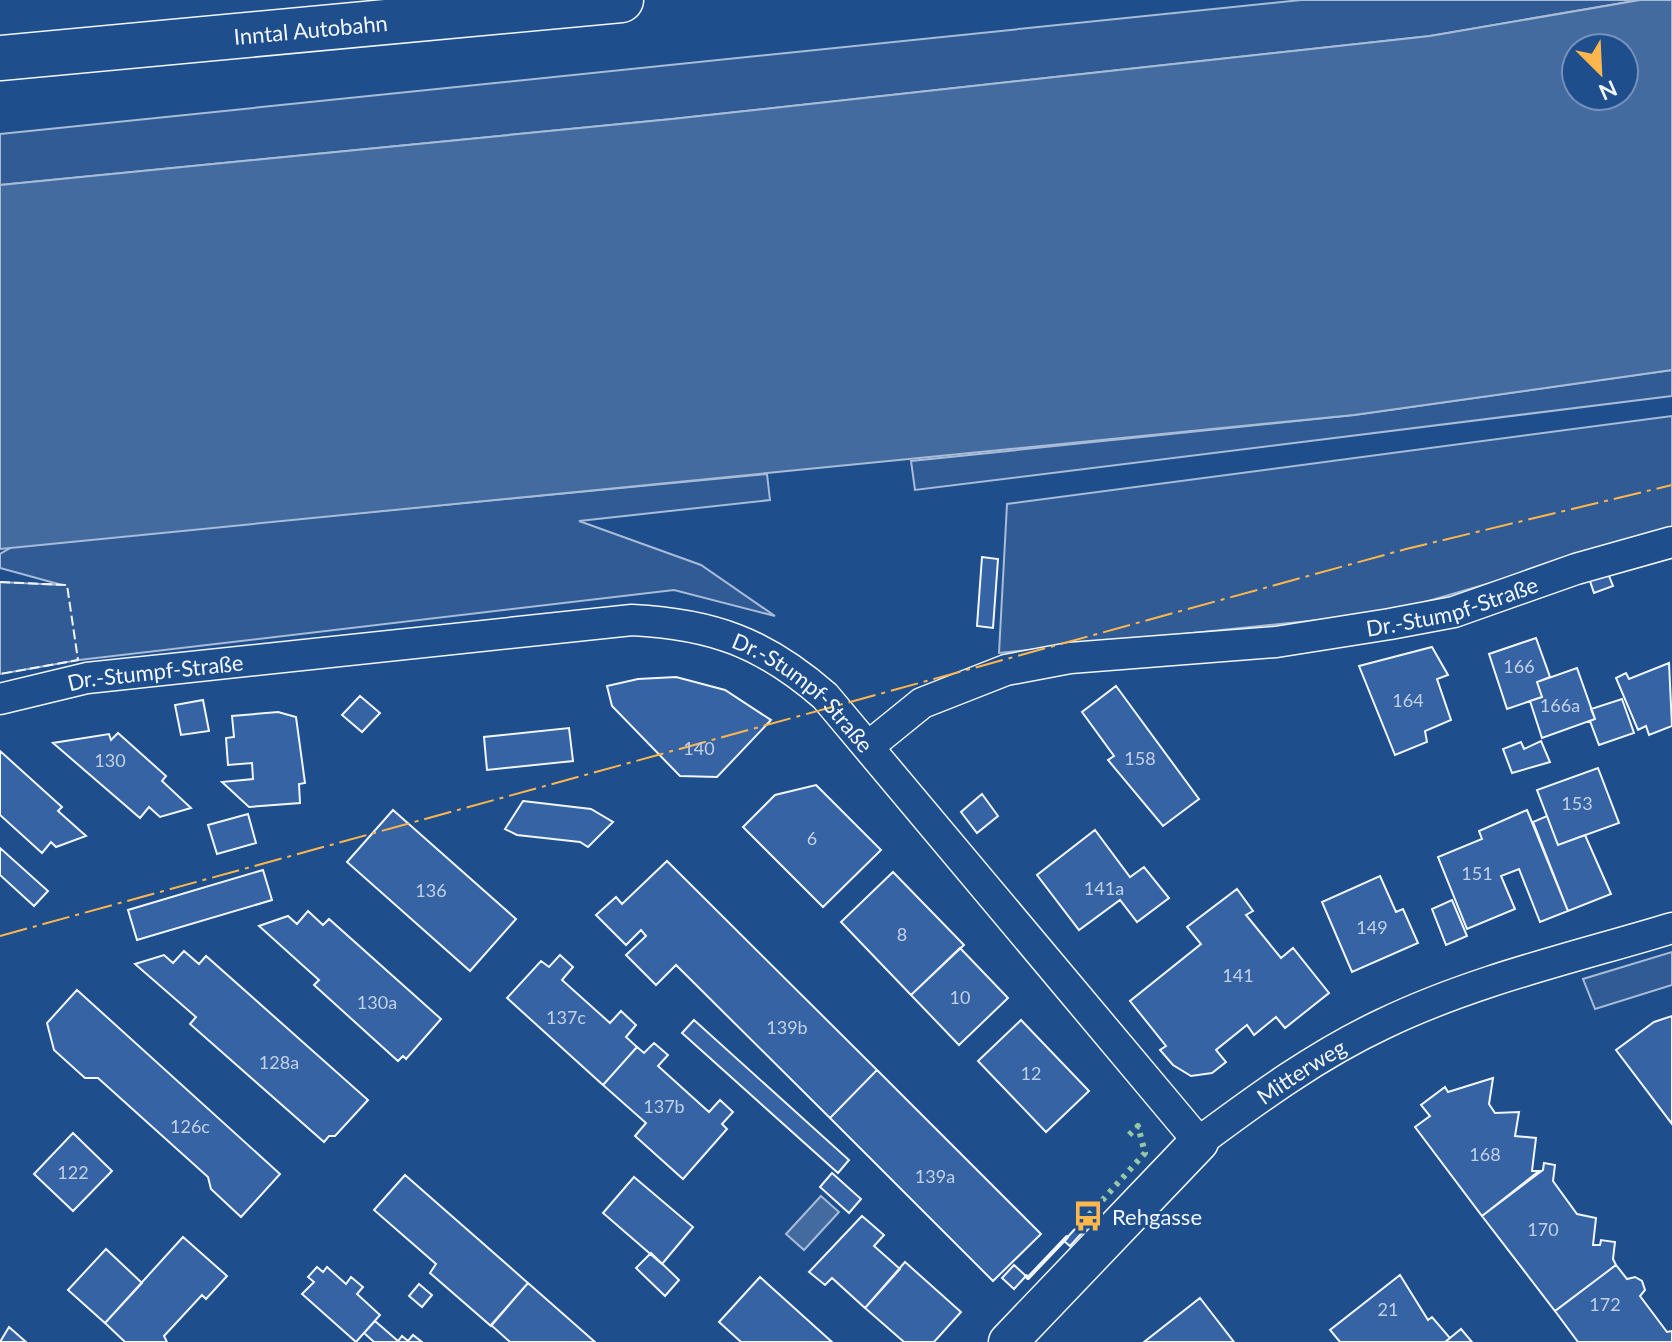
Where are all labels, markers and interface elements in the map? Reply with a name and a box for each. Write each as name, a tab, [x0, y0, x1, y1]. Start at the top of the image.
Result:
street label: Inntal Autobahn	[233, 8, 389, 50]
north arrow	[1560, 32, 1640, 112]
text: N	[1595, 75, 1622, 107]
street label: Dr.-Stumpf-Straße	[1364, 570, 1541, 641]
street label: Dr.-Stumpf-Straße	[729, 626, 880, 757]
street label: Dr.-Stumpf-Straße	[64, 648, 245, 696]
house number: 166	[1503, 655, 1535, 677]
house number: 164	[1392, 689, 1424, 711]
house number: 166a	[1540, 694, 1580, 716]
house number: 140	[683, 737, 715, 759]
house number: 158	[1124, 747, 1156, 769]
house number: 130	[94, 749, 126, 771]
house number: 153	[1561, 792, 1593, 814]
house number: 6	[807, 827, 817, 849]
house number: 151	[1461, 862, 1493, 884]
house number: 141a	[1084, 877, 1124, 899]
house number: 136	[415, 879, 447, 901]
house number: 149	[1356, 916, 1388, 938]
house number: 8	[897, 923, 907, 945]
house number: 141	[1222, 964, 1254, 986]
house number: 10	[950, 986, 970, 1008]
house number: 130a	[357, 991, 397, 1013]
house number: 137c	[546, 1006, 586, 1028]
house number: 139b	[766, 1016, 808, 1038]
street label: Mitterweg	[1251, 1033, 1350, 1109]
house number: 128a	[259, 1051, 299, 1073]
house number: 12	[1021, 1062, 1041, 1084]
house number: 137b	[643, 1095, 685, 1117]
house number: 126c	[170, 1115, 210, 1137]
house number: 168	[1469, 1143, 1501, 1165]
house number: 122	[57, 1161, 89, 1183]
house number: 139a	[915, 1165, 955, 1187]
bus stop icon: Rehgasse	[1071, 1199, 1105, 1233]
place label: Rehgasse	[1112, 1203, 1202, 1230]
house number: 170	[1527, 1218, 1559, 1240]
house number: 172	[1589, 1293, 1621, 1315]
house number: 21	[1378, 1298, 1398, 1320]

